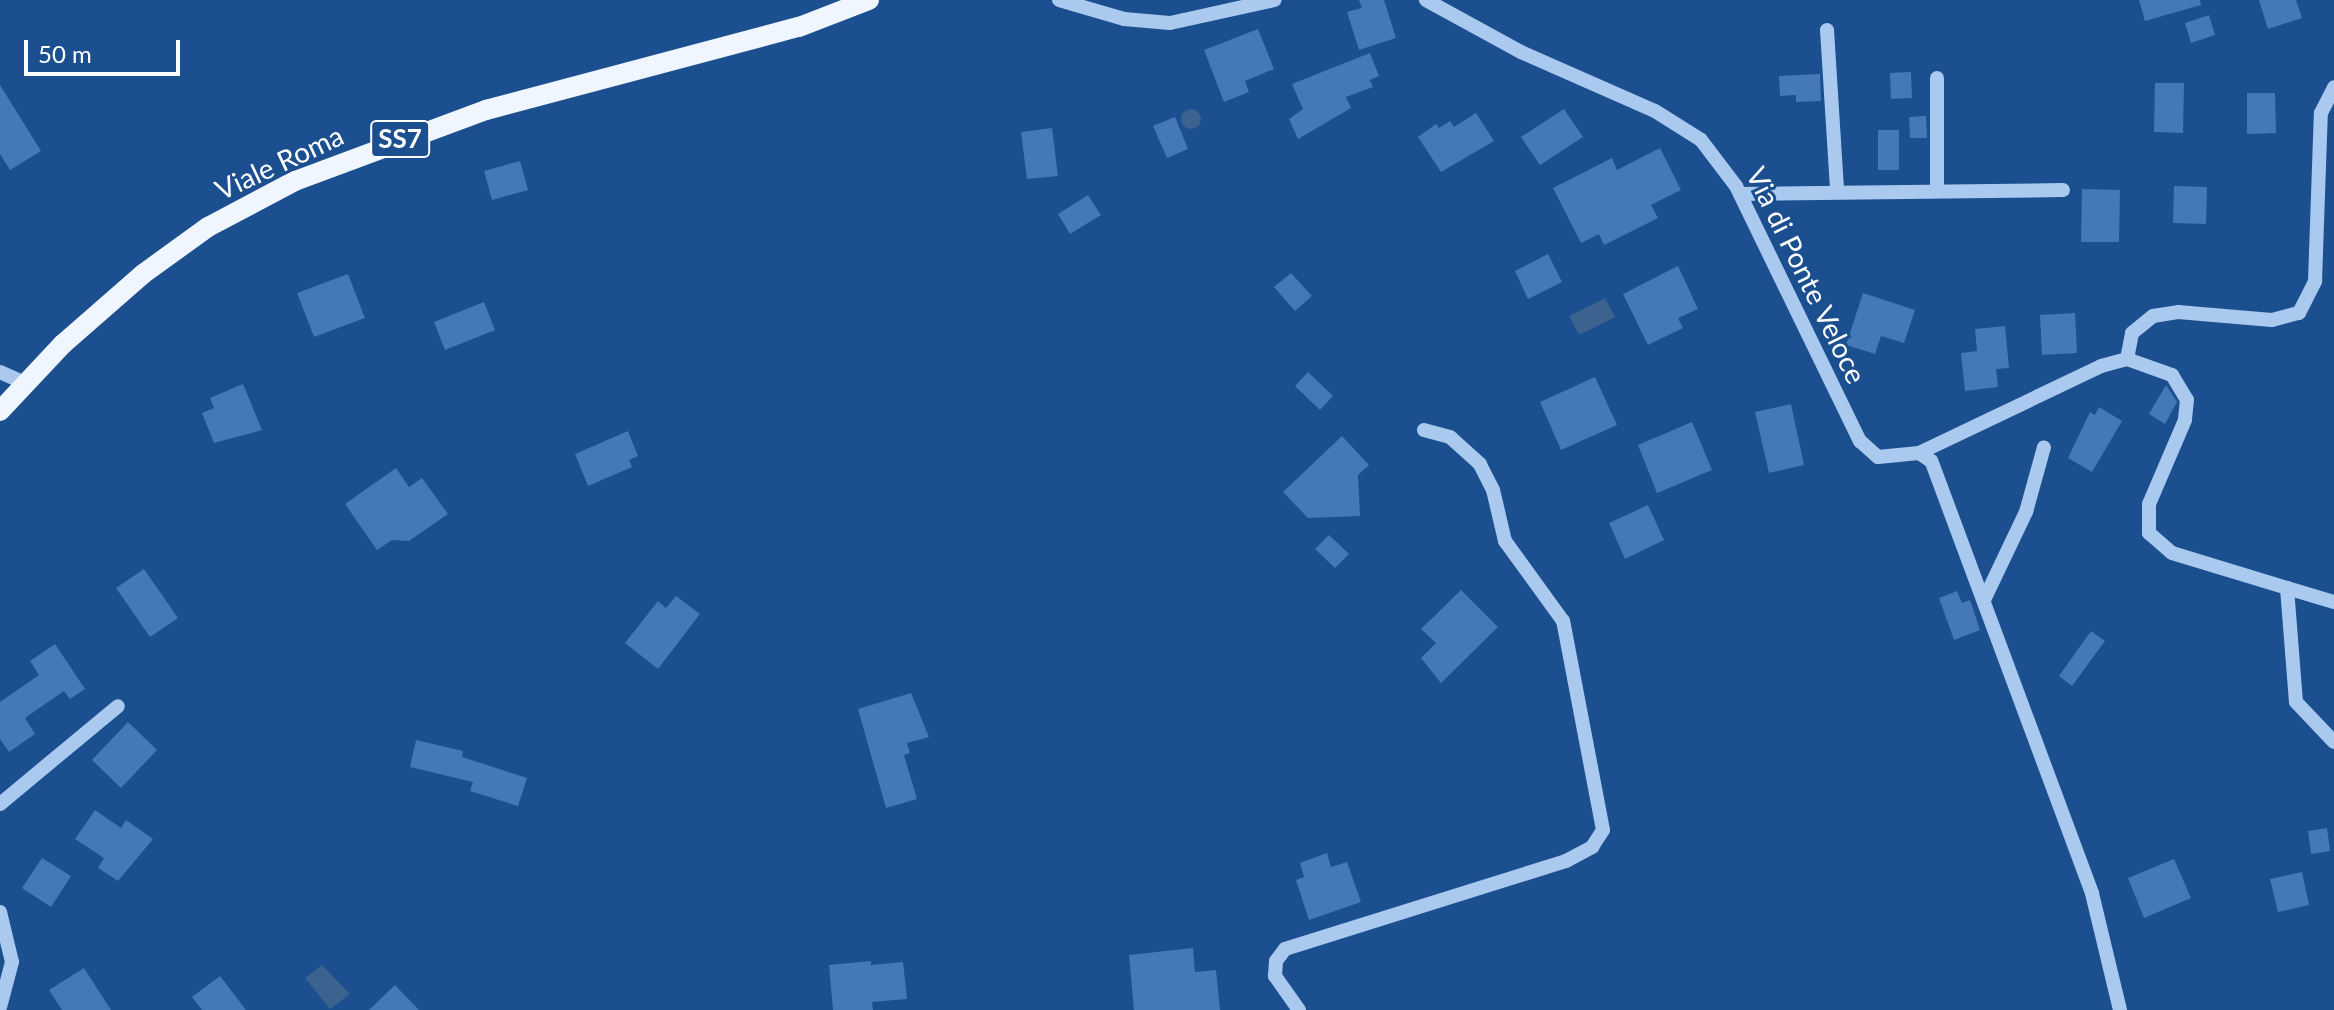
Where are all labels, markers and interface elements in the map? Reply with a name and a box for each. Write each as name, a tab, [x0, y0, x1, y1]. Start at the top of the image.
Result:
scale bar	[28, 24, 184, 74]
text: 50 m	[38, 39, 92, 68]
road number: SS7	[370, 117, 430, 161]
street label: Viale Roma	[210, 118, 348, 206]
street label: Via di Ponte Veloce	[1740, 161, 1874, 389]

